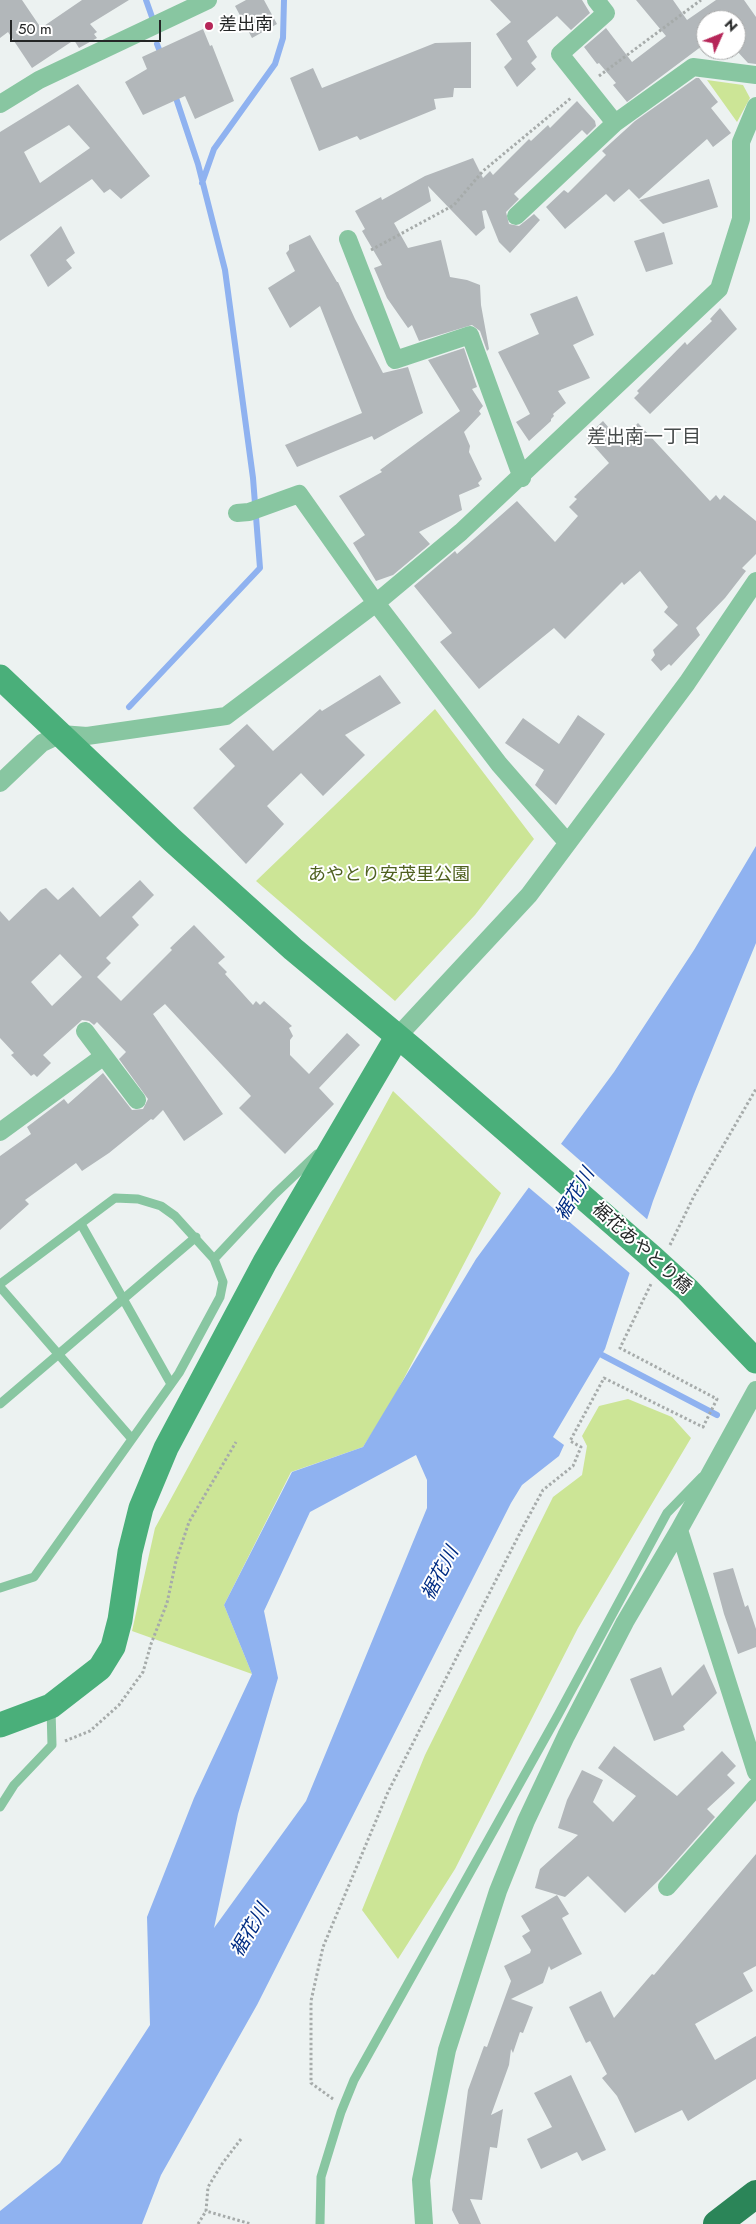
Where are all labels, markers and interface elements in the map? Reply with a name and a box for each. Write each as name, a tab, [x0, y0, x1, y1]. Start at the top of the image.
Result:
scale bar	[12, 10, 164, 42]
north arrow	[696, 10, 746, 60]
text: N	[720, 14, 742, 36]
place label: 差出南	[219, 15, 273, 37]
text: 50 m	[18, 18, 52, 40]
marker: 差出南	[203, 20, 215, 32]
district label: 差出南一丁目	[587, 427, 701, 449]
park label: あやとり安茂里公園	[308, 865, 470, 887]
water label: 裾花川	[552, 1165, 600, 1225]
street label: 裾花あやとり橋	[587, 1199, 695, 1299]
water label: 裾花川	[418, 1543, 464, 1605]
water label: 裾花川	[227, 1901, 275, 1961]

